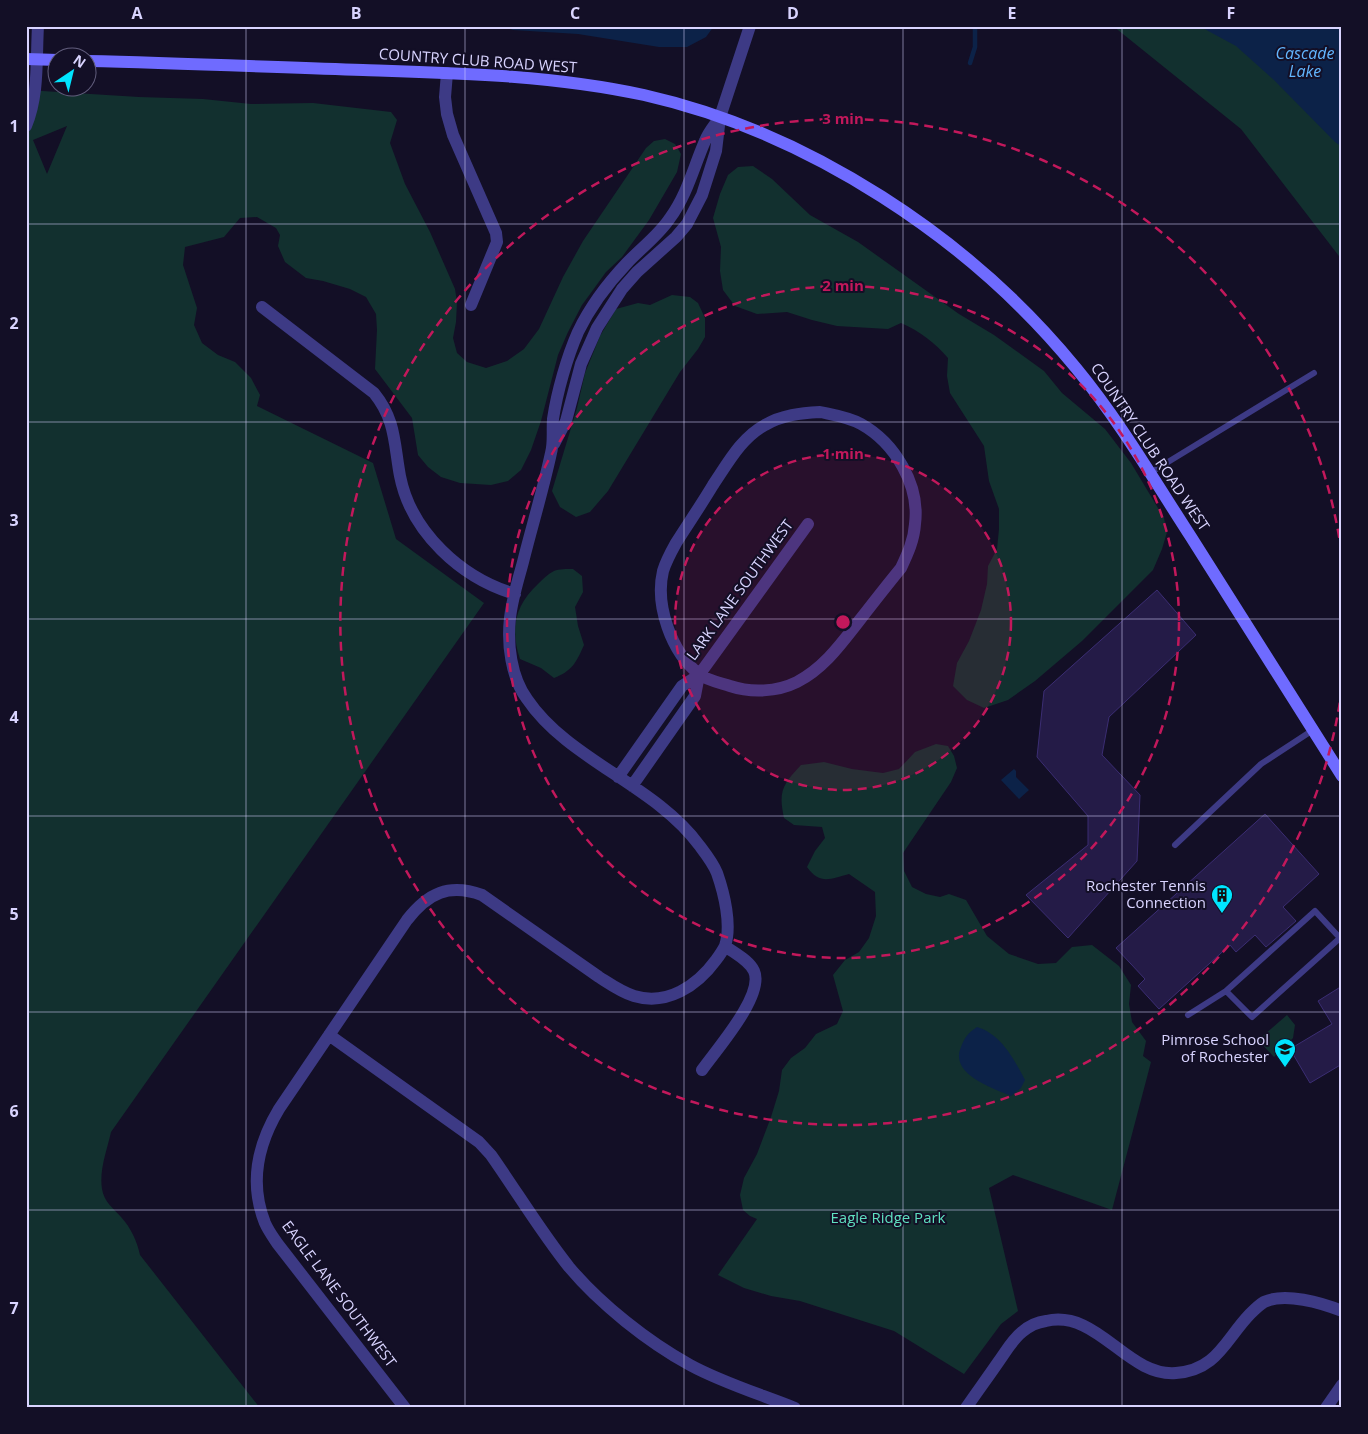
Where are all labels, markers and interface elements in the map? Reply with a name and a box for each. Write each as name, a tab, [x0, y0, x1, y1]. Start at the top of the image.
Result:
text: A	[131, 2, 143, 24]
text: B	[351, 2, 361, 24]
text: C	[570, 2, 580, 24]
text: D	[787, 2, 799, 24]
text: E	[1008, 2, 1017, 24]
text: F	[1227, 2, 1235, 24]
water label: Cascade Lake	[1276, 42, 1334, 82]
street label: COUNTRY CLUB ROAD WEST	[378, 43, 579, 77]
north arrow	[48, 48, 98, 98]
text: N	[70, 50, 90, 72]
text: 3 min	[822, 108, 864, 128]
text: 1	[9, 115, 19, 137]
text: 2 min	[822, 275, 864, 295]
text: 2	[9, 312, 19, 334]
street label: COUNTRY CLUB ROAD WEST	[1087, 358, 1215, 535]
text: 1 min	[822, 443, 864, 463]
text: 3	[9, 509, 19, 531]
street label: LARK LANE SOUTHWEST	[681, 514, 797, 664]
centre of rings	[834, 613, 852, 631]
text: 4	[9, 706, 19, 728]
place label: Rochester Tennis Connection	[1086, 875, 1206, 912]
building icon: Rochester Tennis Connection	[1210, 883, 1234, 914]
text: 5	[9, 903, 19, 925]
place label: Pimrose School of Rochester	[1161, 1029, 1269, 1066]
school or university icon: Pimrose School of Rochester	[1273, 1037, 1297, 1068]
text: 6	[9, 1100, 19, 1122]
park label: Eagle Ridge Park	[831, 1207, 946, 1227]
street label: EAGLE LANE SOUTHWEST	[278, 1216, 402, 1371]
text: 7	[9, 1297, 19, 1319]

